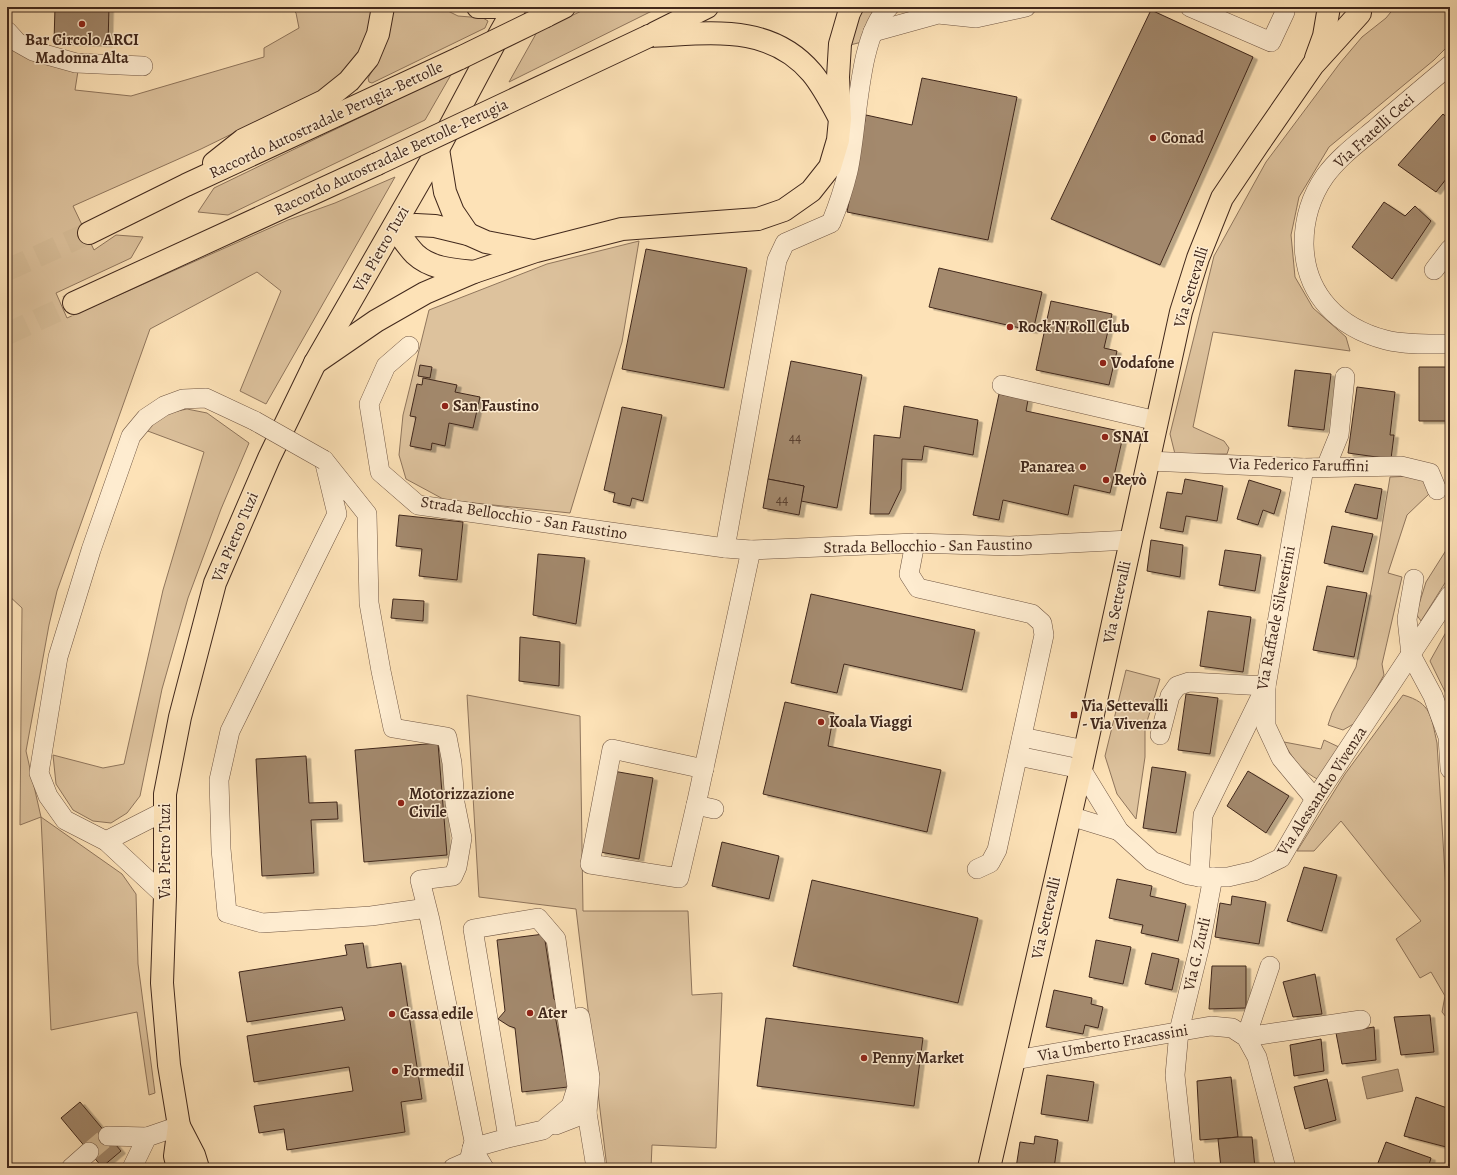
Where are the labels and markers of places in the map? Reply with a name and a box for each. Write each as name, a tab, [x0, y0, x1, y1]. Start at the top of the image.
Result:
marker: Bar Circolo ARCI Madonna Alta	[77, 19, 87, 29]
place label: Bar Circolo ARCI Madonna Alta	[25, 29, 139, 69]
place label: Conad	[1161, 127, 1205, 149]
marker: Conad	[1148, 133, 1158, 143]
place label: Rock'N'Roll Club	[1018, 316, 1129, 338]
marker: Rock'N'Roll Club	[1005, 322, 1015, 332]
place label: Vodafone	[1110, 352, 1174, 374]
marker: Vodafone	[1098, 358, 1108, 368]
place label: San Faustino	[453, 395, 539, 417]
marker: San Faustino	[440, 401, 450, 411]
place label: SNAI	[1113, 426, 1149, 448]
marker: SNAI	[1100, 432, 1110, 442]
place label: Panarea	[1020, 456, 1075, 478]
marker: Panarea	[1078, 462, 1088, 472]
place label: Revò	[1114, 469, 1146, 491]
marker: Revò	[1101, 475, 1111, 485]
place label: Via Settevalli - Via Vivenza	[1081, 695, 1169, 735]
marker: Via Settevalli - Via Vivenza	[1069, 710, 1079, 720]
place label: Koala Viaggi	[829, 711, 913, 733]
marker: Koala Viaggi	[816, 717, 826, 727]
place label: Motorizzazione Civile	[409, 783, 514, 823]
marker: Motorizzazione Civile	[396, 798, 406, 808]
place label: Ater	[537, 1002, 568, 1024]
place label: Cassa edile	[400, 1003, 473, 1025]
marker: Ater	[525, 1008, 535, 1018]
marker: Cassa edile	[387, 1009, 397, 1019]
place label: Penny Market	[872, 1047, 965, 1069]
marker: Penny Market	[859, 1053, 869, 1063]
place label: Formedil	[403, 1060, 465, 1082]
marker: Formedil	[390, 1066, 400, 1076]

